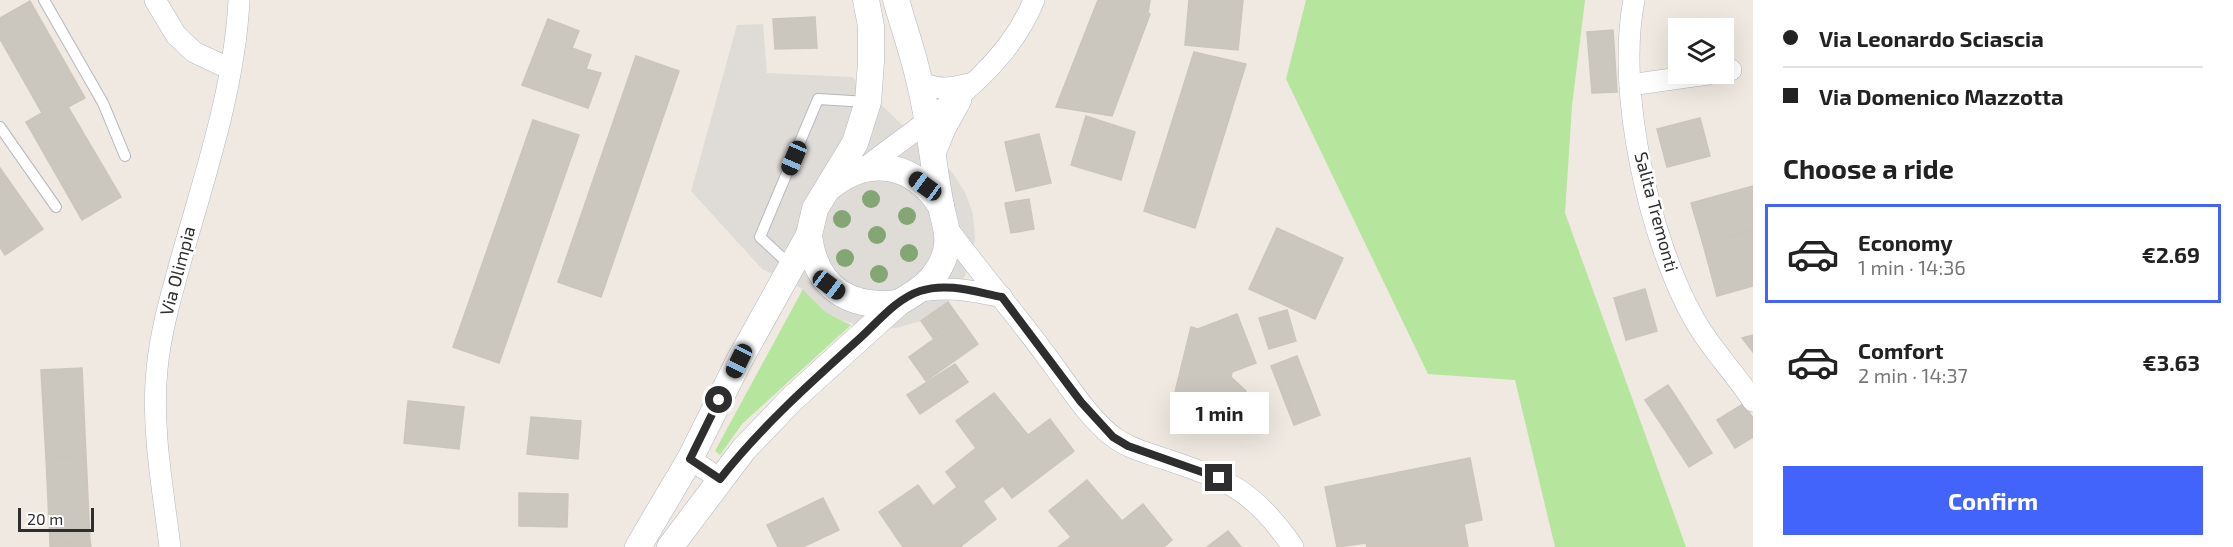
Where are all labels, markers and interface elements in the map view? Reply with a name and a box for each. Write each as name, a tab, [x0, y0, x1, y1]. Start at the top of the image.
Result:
map controls	[1668, 18, 1734, 84]
button: layers	[1668, 18, 1734, 84]
text: Via Leonardo Sciascia	[1819, 25, 2044, 51]
text: Via Domenico Mazzotta	[1819, 83, 2064, 109]
car	[779, 138, 809, 178]
street label: Salita Tremonti	[1630, 149, 1684, 274]
text: Choose a ride	[1783, 152, 1954, 184]
car	[905, 168, 945, 204]
street label: Via Olimpia	[155, 224, 200, 318]
icon: car	[1786, 227, 1840, 281]
text: Economy	[1858, 229, 1953, 255]
text: €2.69	[2142, 241, 2200, 267]
text: 1 min · 14:36	[1858, 255, 1966, 279]
car	[809, 267, 849, 303]
icon: car	[1786, 335, 1840, 389]
text: Comfort	[1858, 337, 1943, 363]
car	[723, 341, 755, 381]
text: €3.63	[2143, 349, 2200, 375]
text: 2 min · 14:37	[1858, 363, 1968, 387]
route start	[705, 386, 732, 413]
callout: 1 min	[1170, 391, 1268, 433]
text: 1 min	[1195, 401, 1244, 425]
route end	[1205, 464, 1232, 491]
button: Confirm	[1783, 466, 2203, 535]
scale bar	[18, 505, 94, 532]
text: 20 m	[27, 509, 63, 528]

